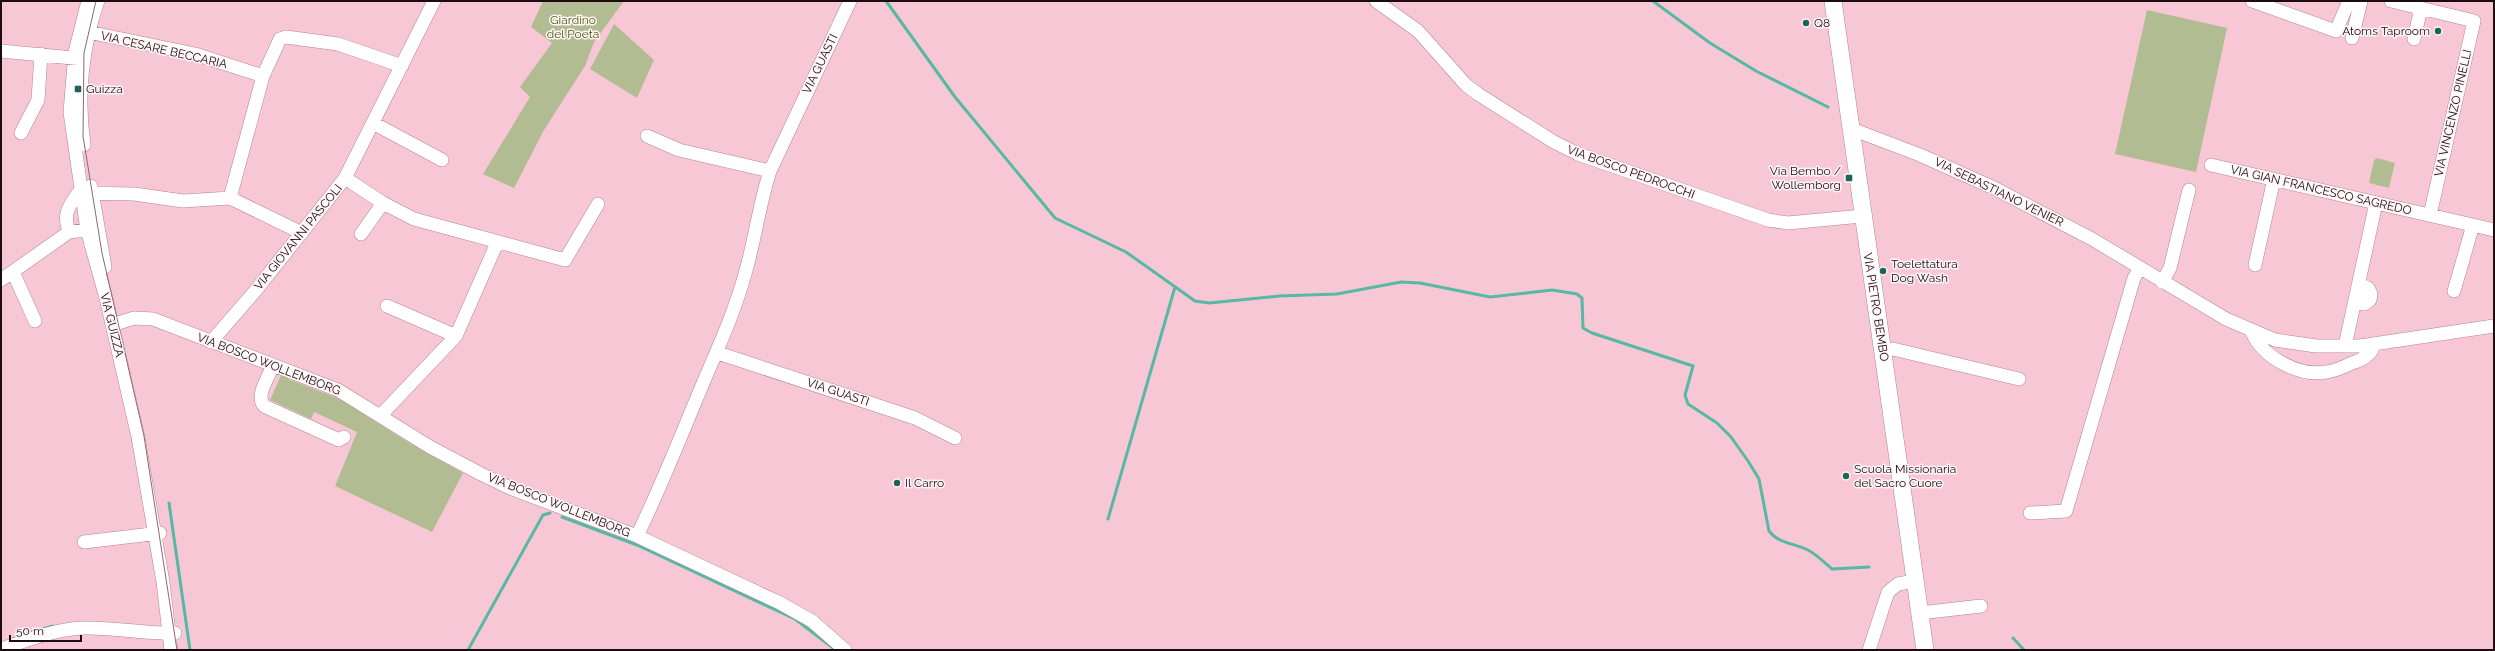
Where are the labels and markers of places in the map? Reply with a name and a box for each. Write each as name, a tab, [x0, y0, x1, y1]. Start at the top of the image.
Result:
place label: Q8	[1814, 16, 1830, 30]
marker: Q8	[1801, 18, 1811, 28]
place label: Atoms Taproom	[2342, 24, 2430, 38]
marker: Atoms Taproom	[2433, 26, 2443, 36]
place label: Guizza	[86, 82, 123, 96]
marker: Guizza	[73, 84, 83, 94]
place label: Via Bembo / Wollemborg	[1770, 164, 1841, 192]
marker: Via Bembo / Wollemborg	[1844, 173, 1854, 183]
place label: Toelettatura Dog Wash	[1891, 257, 1958, 285]
marker: Toelettatura Dog Wash	[1878, 266, 1888, 276]
place label: Scuola Missionaria del Sacro Cuore	[1854, 462, 1956, 490]
marker: Scuola Missionaria del Sacro Cuore	[1841, 471, 1851, 481]
place label: Il Carro	[905, 476, 944, 490]
marker: Il Carro	[892, 478, 902, 488]

